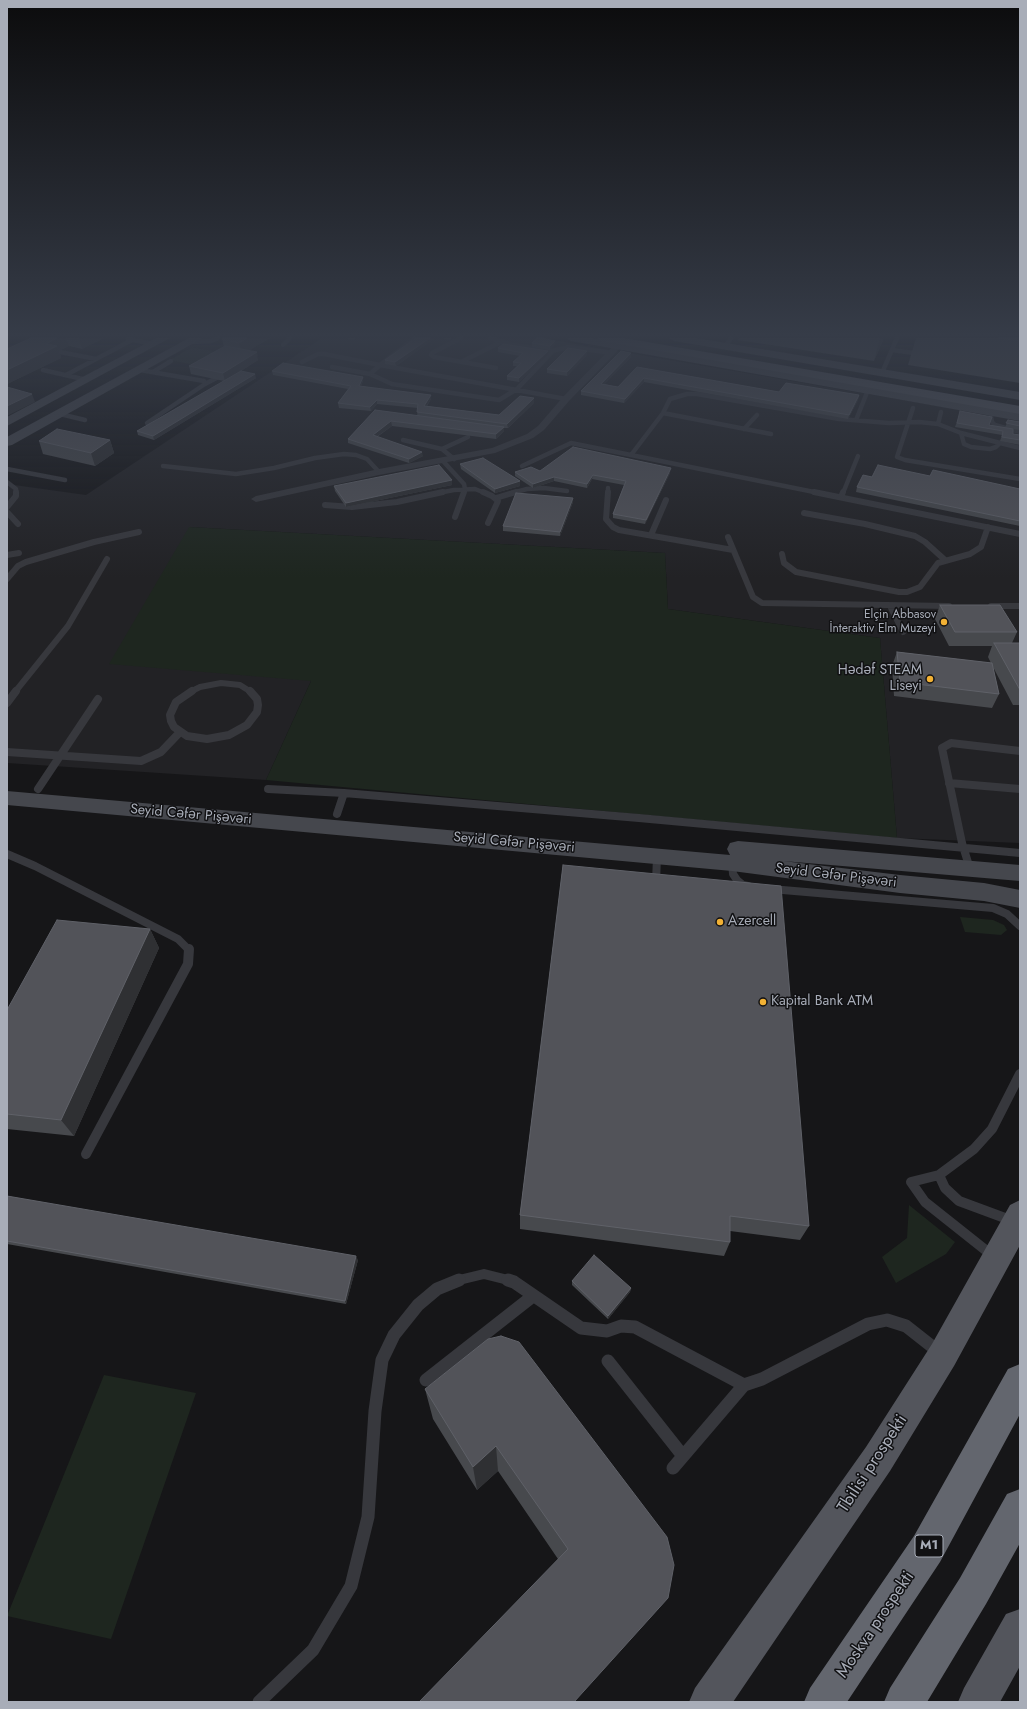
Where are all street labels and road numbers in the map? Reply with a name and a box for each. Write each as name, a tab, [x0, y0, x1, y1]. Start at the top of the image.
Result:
street label: Seyid Cəfər Pişəvəri	[130, 801, 252, 829]
street label: Seyid Cəfər Pişəvəri	[453, 829, 575, 857]
street label: Seyid Cəfər Pişəvəri	[774, 860, 898, 892]
street label: Tbilisi prospekti	[834, 1411, 912, 1517]
road number: M1	[915, 1535, 943, 1557]
street label: Moskva prospekti	[833, 1568, 919, 1682]

